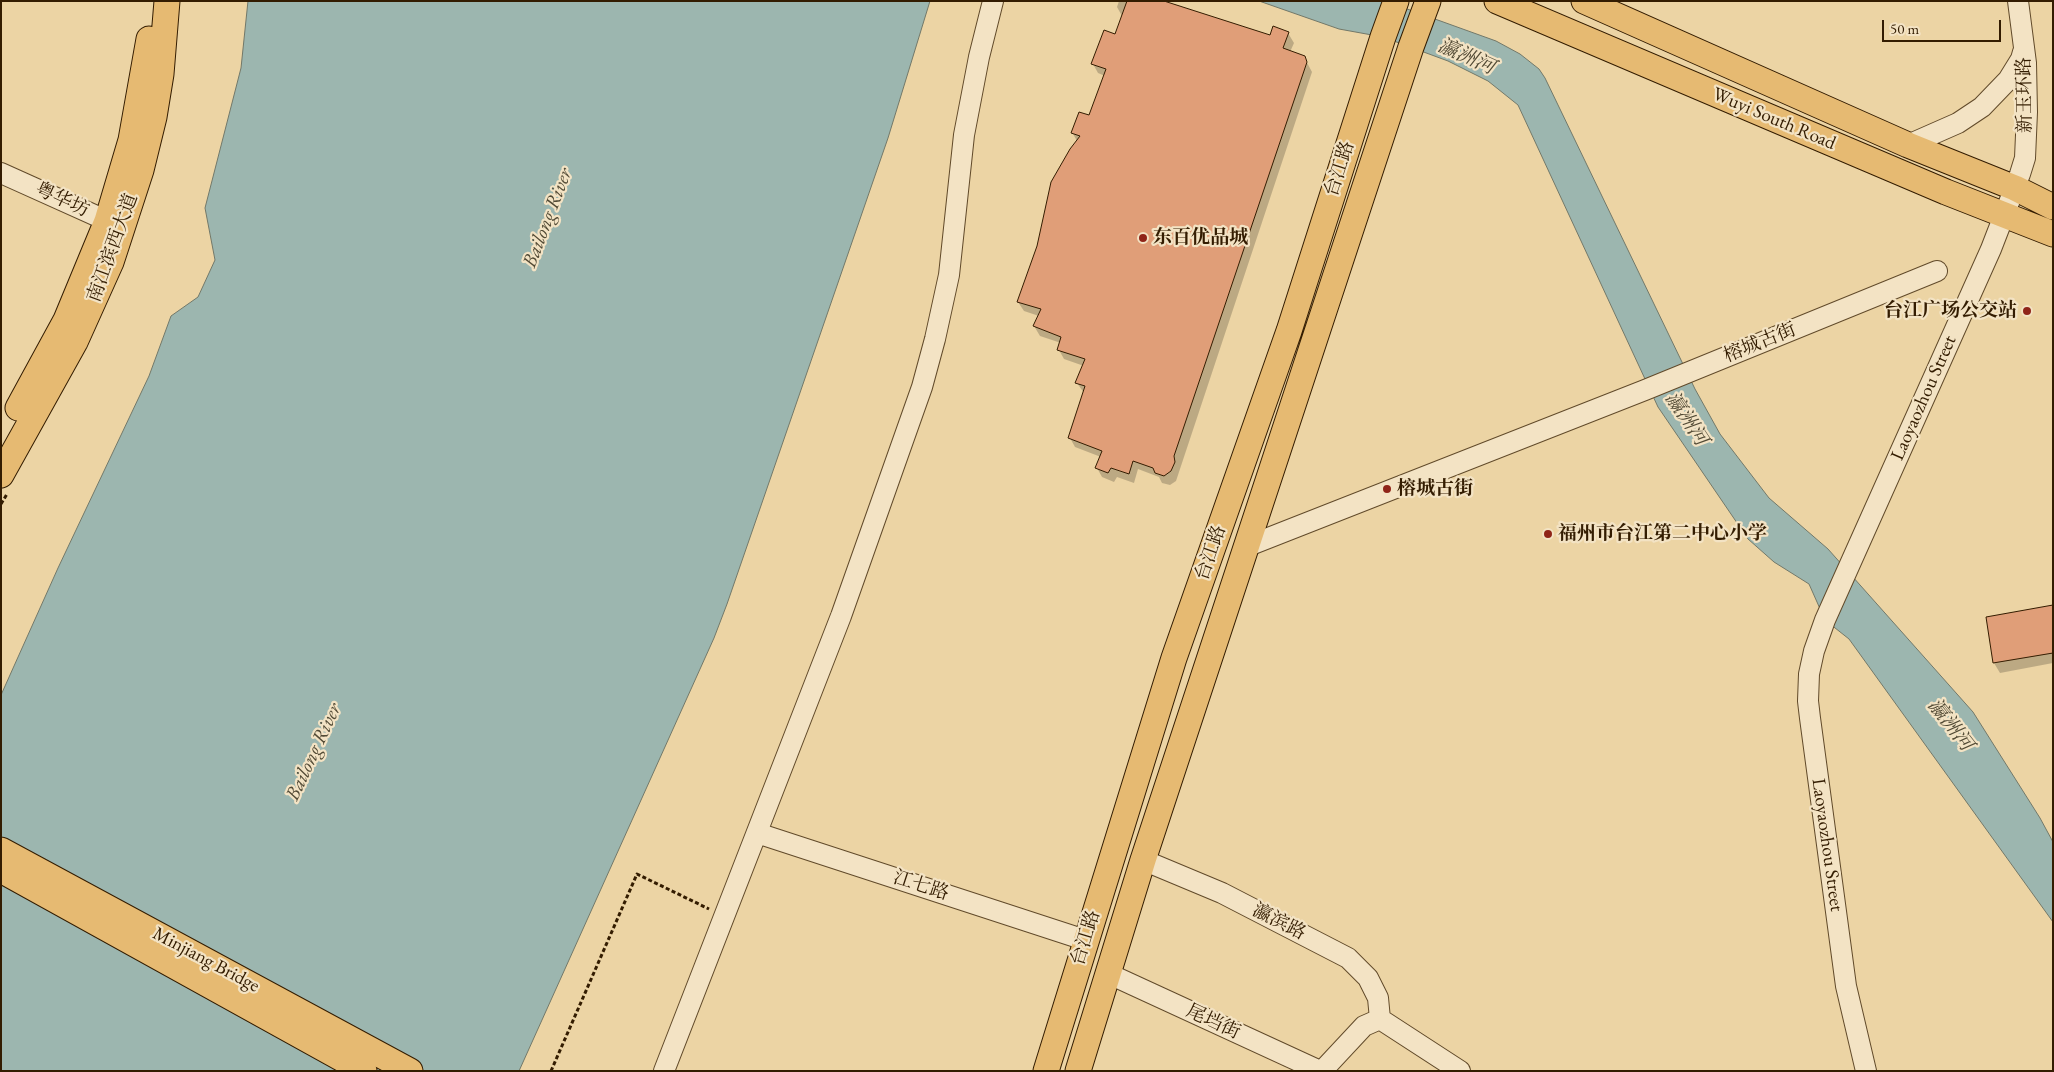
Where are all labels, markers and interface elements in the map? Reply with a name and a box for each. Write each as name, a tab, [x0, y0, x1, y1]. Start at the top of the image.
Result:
scale bar	[1884, 10, 2003, 42]
text: 50 m	[1890, 19, 1919, 38]
water label: 瀛洲河	[1434, 34, 1498, 80]
street label: 新玉环路	[2013, 57, 2037, 133]
street label: Wuyi South Road	[1709, 83, 1839, 155]
street label: 台江路	[1320, 138, 1360, 200]
water label: Bailong River	[518, 165, 578, 271]
street label: 粤华坊	[31, 178, 93, 222]
street label: 南江滨西大道	[83, 191, 143, 305]
place label: 东百优品城	[1153, 227, 1248, 249]
marker: 东百优品城	[1137, 232, 1149, 244]
place label: 台江广场公交站	[1884, 300, 2017, 322]
marker: 台江广场公交站	[2021, 305, 2033, 317]
street label: 榕城古街	[1720, 318, 1800, 368]
street label: Laoyaozhou Street	[1886, 332, 1962, 464]
water label: 瀛洲河	[1659, 387, 1713, 451]
place label: 榕城古街	[1397, 478, 1473, 500]
marker: 榕城古街	[1381, 483, 1393, 495]
street label: 台江路	[1191, 522, 1231, 584]
place label: 福州市台江第二中心小学	[1558, 523, 1767, 545]
marker: 福州市台江第二中心小学	[1542, 528, 1554, 540]
water label: 瀛洲河	[1922, 694, 1978, 756]
water label: Bailong River	[281, 700, 347, 804]
street label: Laoyaozhou Street	[1806, 777, 1848, 913]
street label: 江七路	[890, 866, 952, 906]
street label: 瀛滨路	[1248, 899, 1310, 945]
street label: 台江路	[1067, 907, 1105, 969]
street label: Minjiang Bridge	[149, 922, 263, 998]
street label: 尾垱街	[1182, 1000, 1244, 1044]

